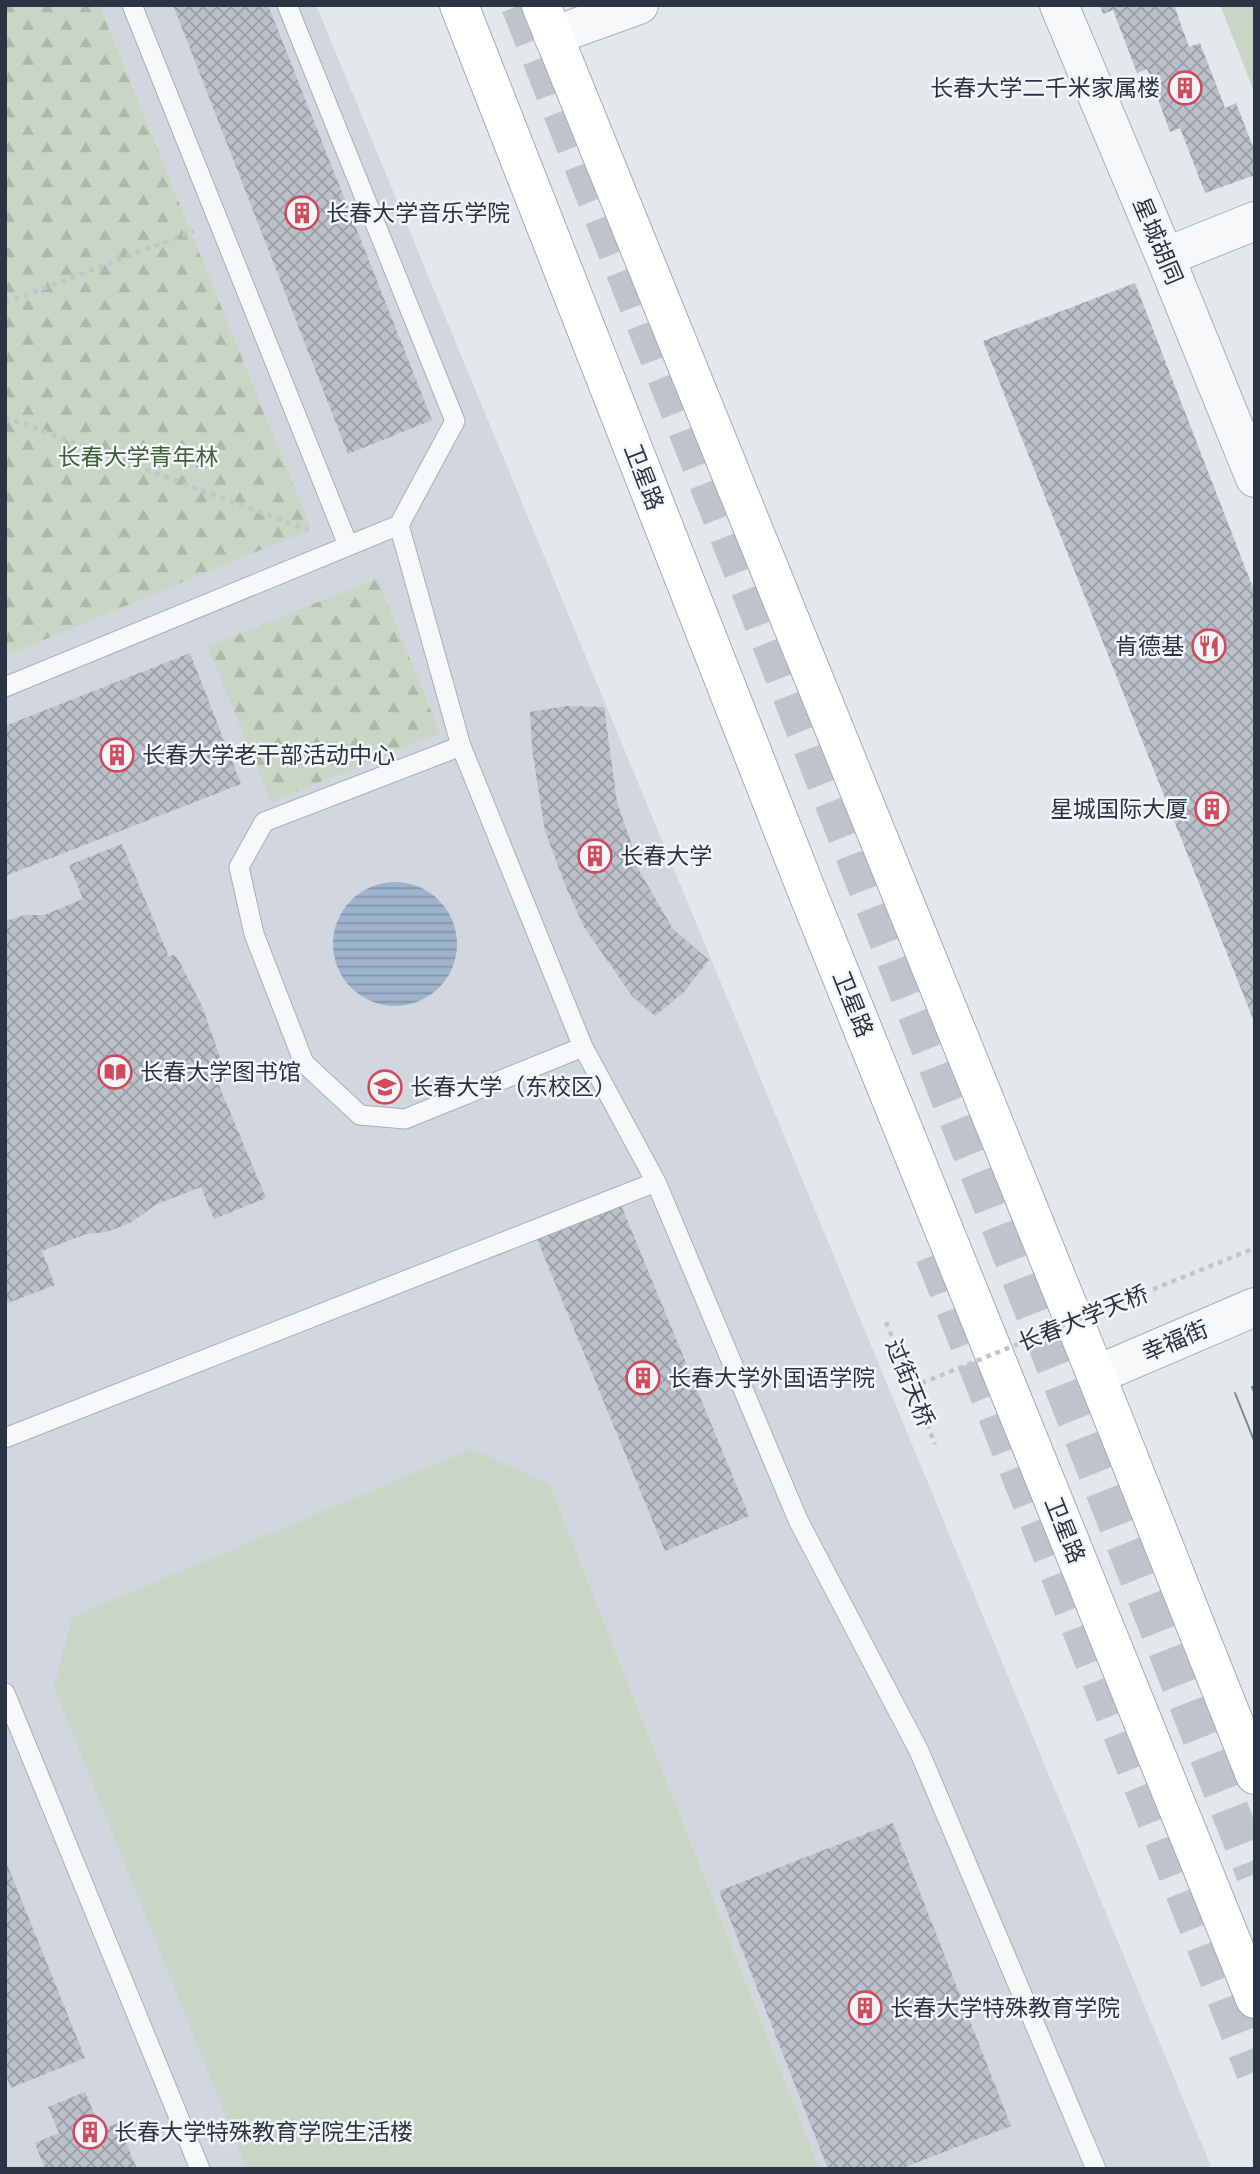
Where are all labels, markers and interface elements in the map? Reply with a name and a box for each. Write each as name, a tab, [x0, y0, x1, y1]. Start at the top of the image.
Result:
building icon: 长春大学二千米家属楼	[1166, 69, 1204, 107]
place label: 长春大学二千米家属楼	[930, 74, 1160, 102]
street label: 星城胡同	[1127, 193, 1189, 289]
building icon: 长春大学音乐学院	[283, 194, 321, 232]
place label: 长春大学音乐学院	[326, 199, 510, 227]
street label: 卫星路	[619, 440, 669, 514]
park label: 长春大学青年林	[58, 443, 219, 471]
restaurant icon: 肯德基	[1190, 627, 1228, 665]
place label: 肯德基	[1115, 632, 1184, 660]
building icon: 长春大学老干部活动中心	[98, 736, 136, 774]
place label: 长春大学老干部活动中心	[142, 741, 395, 769]
building icon: 星城国际大厦	[1193, 790, 1231, 828]
place label: 星城国际大厦	[1050, 795, 1188, 823]
building icon: 长春大学	[576, 837, 614, 875]
place label: 长春大学	[620, 842, 712, 870]
street label: 卫星路	[827, 967, 879, 1041]
library icon: 长春大学图书馆	[96, 1053, 134, 1091]
place label: 长春大学图书馆	[140, 1058, 301, 1086]
school or university icon: 长春大学（东校区）	[366, 1068, 404, 1106]
place label: 长春大学（东校区）	[410, 1073, 617, 1101]
street label: 长春大学天桥	[1014, 1279, 1152, 1357]
street label: 幸福街	[1138, 1315, 1212, 1367]
street label: 过街天桥	[880, 1335, 940, 1431]
building icon: 长春大学外国语学院	[624, 1359, 662, 1397]
place label: 长春大学外国语学院	[668, 1364, 875, 1392]
street label: 卫星路	[1039, 1493, 1091, 1567]
building icon: 长春大学特殊教育学院	[846, 1989, 884, 2027]
place label: 长春大学特殊教育学院	[890, 1994, 1120, 2022]
building icon: 长春大学特殊教育学院生活楼	[71, 2113, 109, 2151]
place label: 长春大学特殊教育学院生活楼	[114, 2118, 413, 2146]

